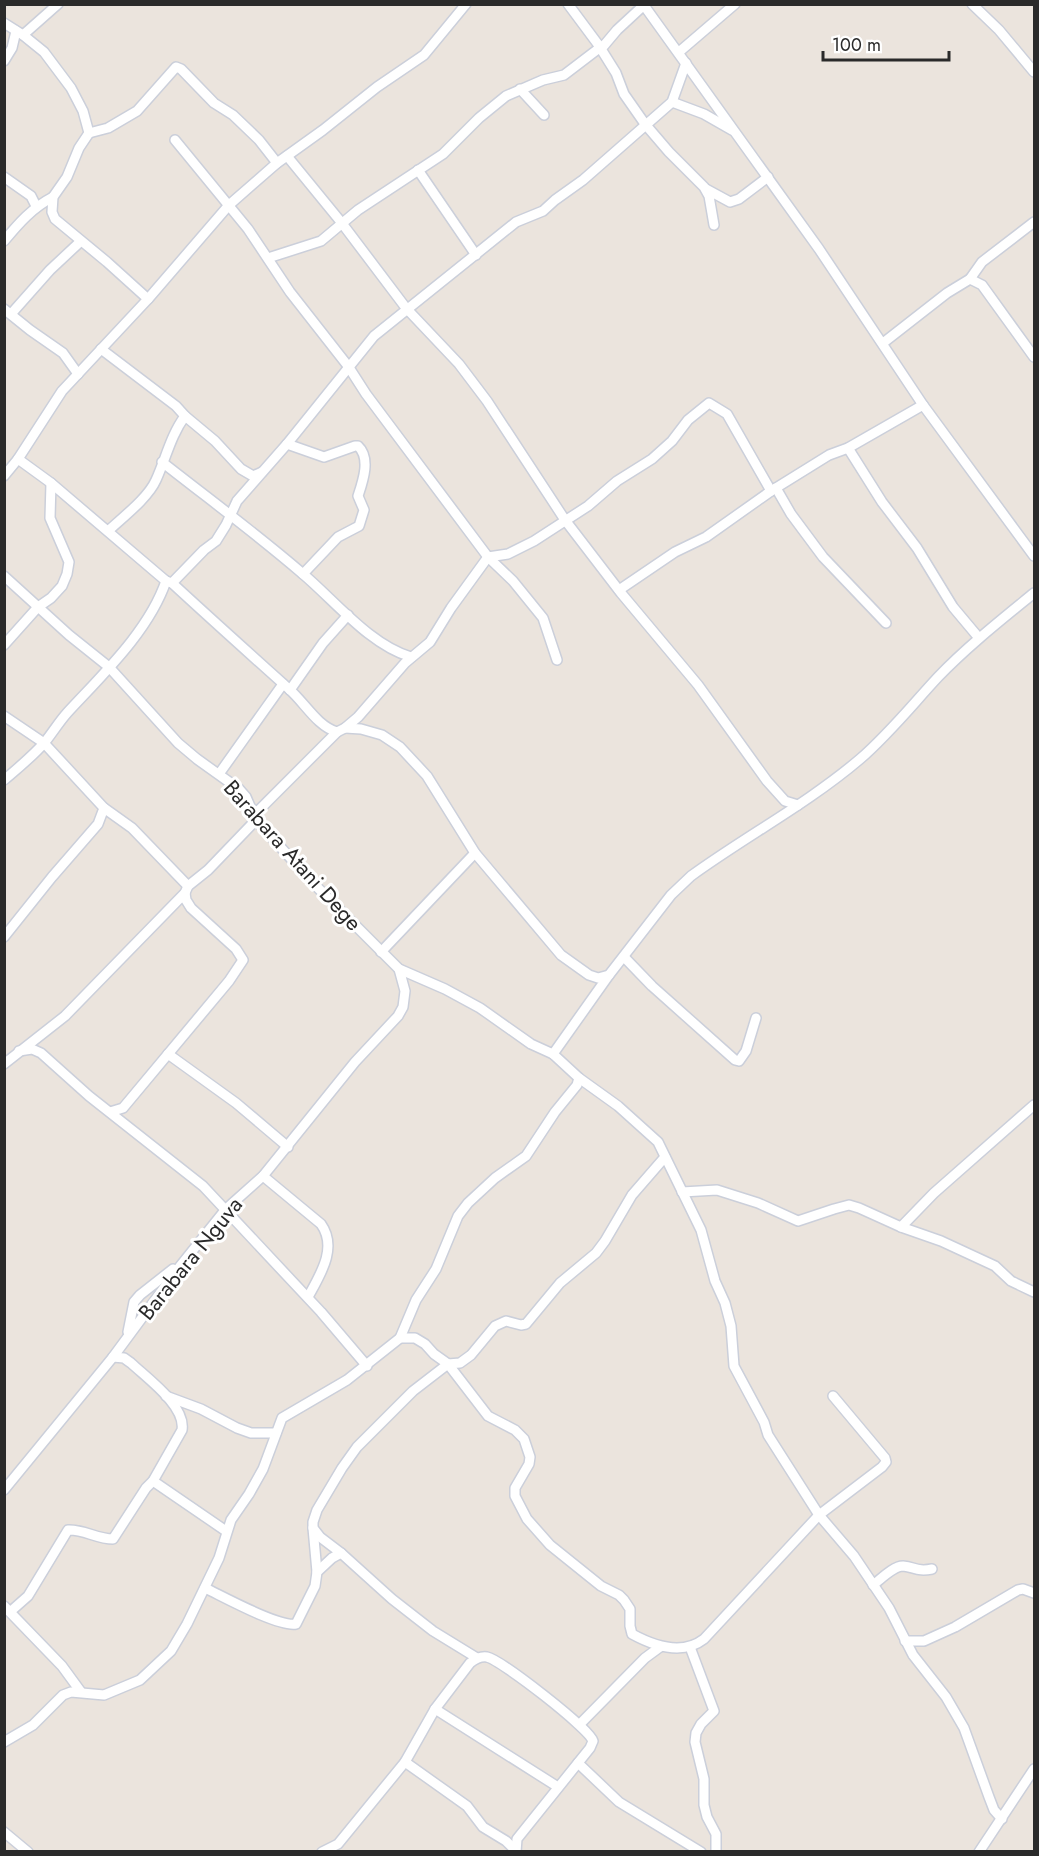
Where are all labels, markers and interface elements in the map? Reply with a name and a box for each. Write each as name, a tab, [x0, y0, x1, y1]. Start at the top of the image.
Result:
scale bar	[823, 24, 949, 62]
text: 100 m	[832, 32, 881, 58]
street label: Barabara Atani Dege	[216, 772, 370, 938]
street label: Barabara Nguva	[130, 1190, 250, 1326]

